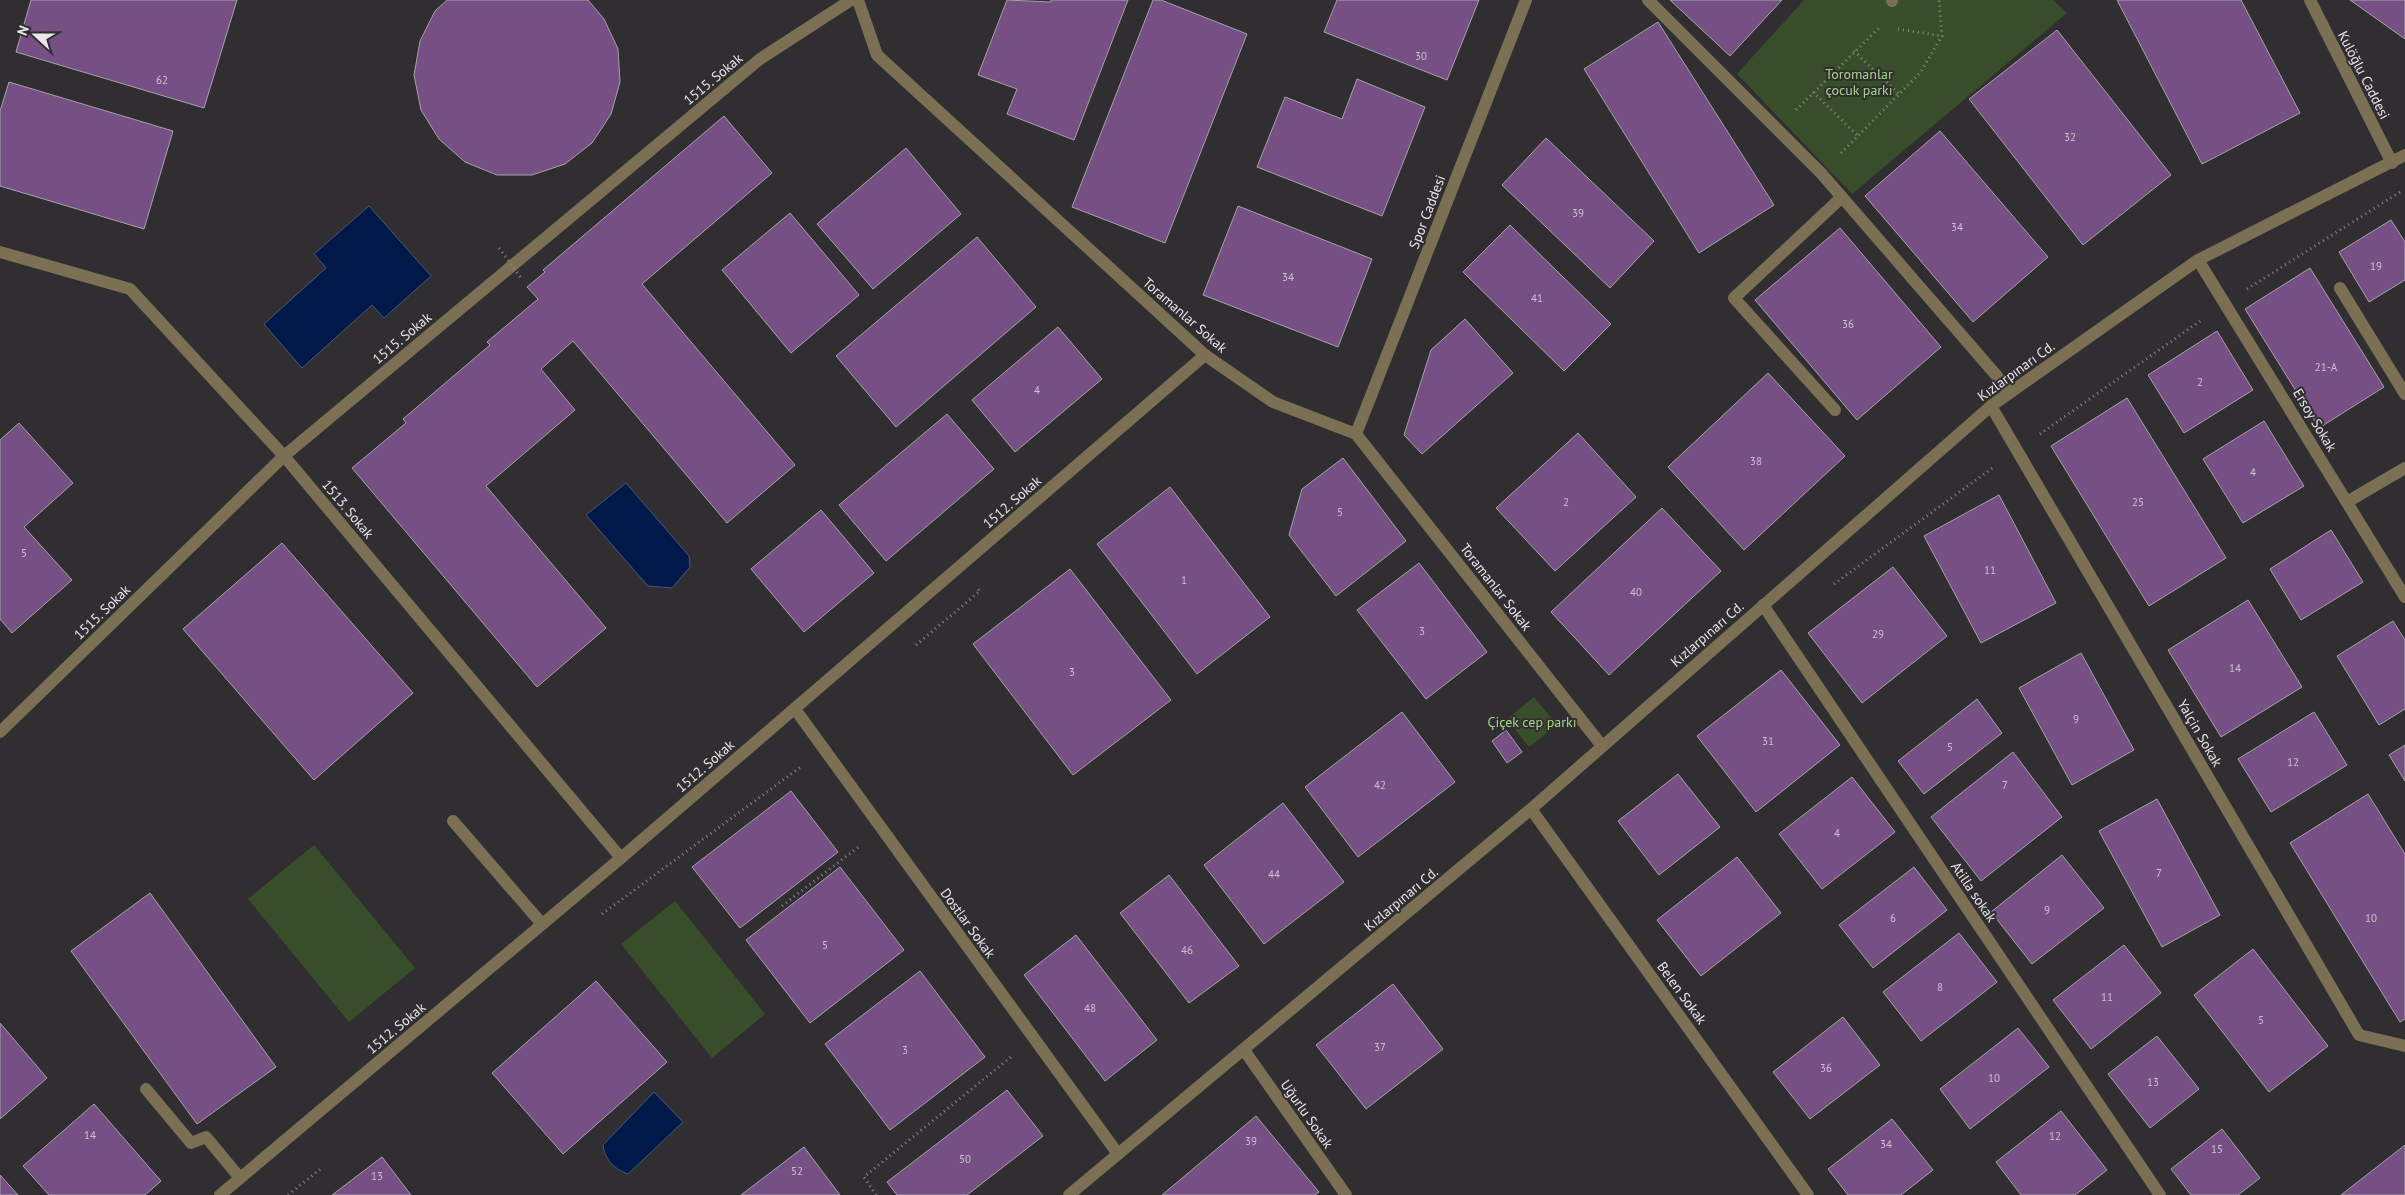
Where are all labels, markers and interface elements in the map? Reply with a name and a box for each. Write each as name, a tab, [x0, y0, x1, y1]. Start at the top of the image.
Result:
north arrow	[10, 10, 60, 60]
text: N	[13, 23, 33, 38]
street label: Kulöğlu Caddesi	[2334, 28, 2394, 122]
street label: 1515. Sokak	[680, 49, 746, 109]
house number: 30	[1415, 49, 1427, 63]
park label: Toromanlar çocuk parkı	[1825, 65, 1893, 99]
house number: 62	[156, 73, 168, 87]
house number: 32	[2064, 130, 2076, 144]
street label: Spor Caddesi	[1405, 173, 1449, 251]
house number: 39	[1572, 206, 1584, 220]
house number: 34	[1951, 220, 1963, 234]
house number: 19	[2370, 259, 2382, 273]
house number: 34	[1282, 270, 1294, 284]
street label: Toramanlar Sokak	[1139, 273, 1231, 357]
house number: 41	[1531, 291, 1543, 305]
street label: 1515. Sokak	[369, 308, 435, 368]
house number: 36	[1842, 317, 1854, 331]
street label: Kızlarpınarı Cd.	[1974, 337, 2058, 405]
house number: 21-A	[2315, 360, 2338, 374]
house number: 2	[2197, 375, 2203, 389]
house number: 4	[1034, 383, 1040, 397]
street label: Ersoy Sokak	[2289, 385, 2341, 455]
house number: 38	[1750, 454, 1762, 468]
house number: 4	[2250, 465, 2256, 479]
street label: 1512. Sokak	[979, 472, 1045, 532]
street label: 1513. Sokak	[318, 476, 378, 542]
house number: 2	[1563, 495, 1569, 509]
house number: 25	[2132, 495, 2144, 509]
house number: 5	[1337, 505, 1343, 519]
street label: Toramanlar Sokak	[1456, 540, 1536, 635]
house number: 5	[21, 546, 27, 560]
house number: 11	[1984, 563, 1996, 577]
house number: 1	[1181, 573, 1187, 587]
street label: 1515. Sokak	[70, 581, 134, 643]
house number: 40	[1630, 585, 1642, 599]
street label: Kızlarpınarı Cd.	[1667, 597, 1747, 671]
house number: 3	[1419, 624, 1425, 638]
house number: 29	[1872, 627, 1884, 641]
house number: 14	[2229, 661, 2241, 675]
house number: 3	[1069, 665, 1075, 679]
street label: Yalçin Sokak	[2174, 696, 2227, 770]
house number: 9	[2073, 712, 2079, 726]
park label: Çiçek cep parkı	[1487, 713, 1577, 731]
house number: 31	[1762, 734, 1774, 748]
street label: 1512. Sokak	[672, 736, 738, 796]
house number: 5	[1947, 740, 1953, 754]
house number: 12	[2287, 755, 2299, 769]
house number: 42	[1374, 778, 1386, 792]
house number: 7	[2002, 778, 2008, 792]
house number: 4	[1834, 826, 1840, 840]
street label: Atilla sokak	[1947, 858, 2001, 926]
street label: Kızlarpınarı Cd.	[1360, 863, 1442, 935]
house number: 7	[2156, 866, 2162, 880]
house number: 44	[1268, 867, 1280, 881]
street label: Dostlar Sokak	[937, 884, 1000, 962]
house number: 9	[2044, 903, 2050, 917]
house number: 6	[1890, 911, 1896, 925]
house number: 10	[2365, 911, 2377, 925]
house number: 5	[822, 938, 828, 952]
house number: 46	[1181, 943, 1193, 957]
street label: Belen Sokak	[1653, 958, 1711, 1028]
house number: 8	[1937, 980, 1943, 994]
house number: 11	[2101, 990, 2113, 1004]
street label: 1512. Sokak	[363, 998, 429, 1058]
house number: 48	[1084, 1001, 1096, 1015]
house number: 5	[2258, 1013, 2264, 1027]
house number: 37	[1374, 1040, 1386, 1054]
house number: 3	[902, 1043, 908, 1057]
house number: 36	[1820, 1061, 1832, 1075]
house number: 10	[1988, 1071, 2000, 1085]
house number: 13	[2147, 1075, 2159, 1089]
street label: Uğurlu Sokak	[1277, 1076, 1337, 1152]
house number: 14	[84, 1128, 96, 1142]
house number: 12	[2049, 1129, 2061, 1143]
house number: 39	[1245, 1134, 1257, 1148]
house number: 34	[1880, 1137, 1892, 1151]
house number: 15	[2211, 1142, 2223, 1156]
house number: 50	[959, 1152, 971, 1166]
house number: 52	[791, 1164, 803, 1178]
house number: 13	[371, 1169, 383, 1183]

